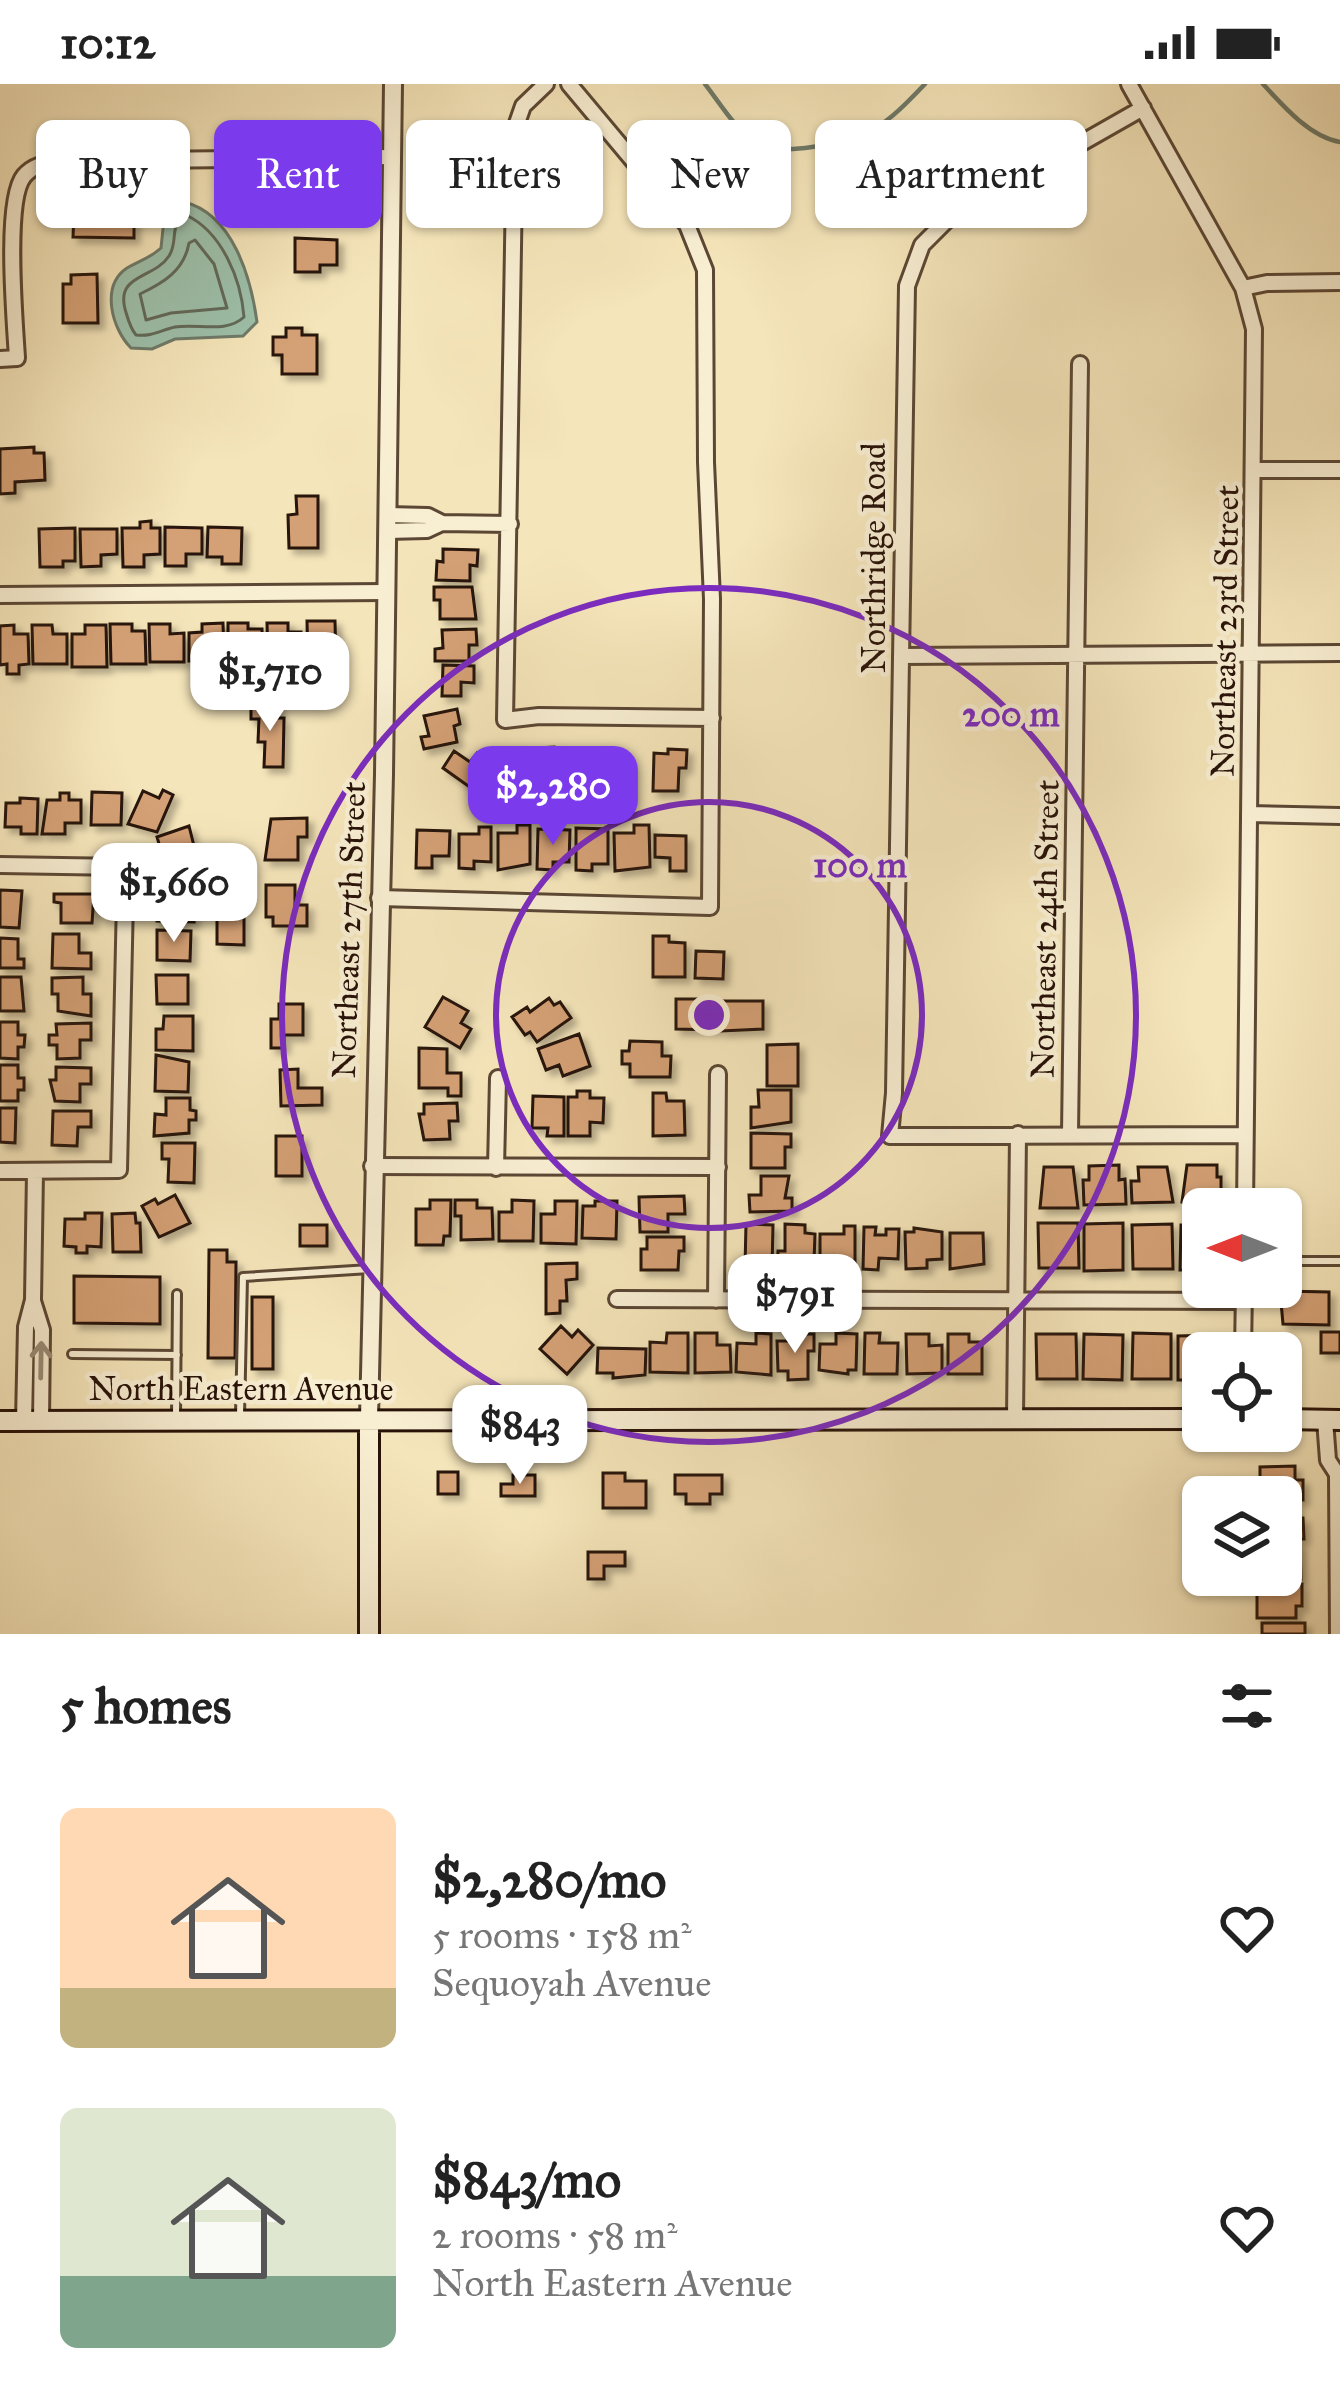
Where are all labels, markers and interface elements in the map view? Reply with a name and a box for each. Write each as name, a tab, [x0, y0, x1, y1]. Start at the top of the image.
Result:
text: 10:12	[60, 15, 155, 70]
chip: Buy	[36, 120, 190, 228]
chip: Rent	[214, 120, 382, 228]
chip: Filters	[406, 120, 603, 228]
chip: New	[627, 120, 791, 228]
chip: Apartment	[815, 120, 1087, 228]
street label: Northridge Road	[854, 442, 894, 674]
street label: Northeast 23rd Street	[1202, 484, 1248, 777]
pin: $1,710	[172, 632, 368, 734]
text: $1,710	[217, 647, 323, 695]
text: 200 m	[962, 692, 1061, 736]
pin: $2,280	[455, 746, 651, 848]
text: $2,280	[495, 761, 611, 809]
street label: Northeast 24th Street	[1022, 779, 1068, 1079]
street label: Northeast 27th Street	[324, 781, 374, 1079]
pin: $1,660	[76, 843, 272, 945]
text: 100 m	[813, 843, 908, 887]
text: $1,660	[118, 858, 230, 906]
centre of rings	[688, 994, 730, 1036]
north arrow	[1182, 1188, 1302, 1308]
map controls	[1182, 1188, 1302, 1596]
pin: $791	[724, 1254, 866, 1356]
text: $791	[755, 1269, 835, 1317]
button: locate	[1182, 1332, 1302, 1452]
one-way arrow	[30, 1341, 53, 1380]
street label: North Eastern Avenue	[88, 1369, 394, 1409]
pin: $843	[449, 1385, 591, 1487]
text: $843	[479, 1400, 561, 1448]
button: layers	[1182, 1476, 1302, 1596]
icon: filters	[1214, 1673, 1280, 1739]
text: 5 homes	[60, 1675, 231, 1737]
text: $2,280/mo	[432, 1849, 666, 1911]
icon: home	[156, 1856, 300, 2000]
icon: heart	[1214, 1895, 1280, 1961]
text: 5 rooms · 158 m²	[432, 1911, 692, 1959]
text: Sequoyah Avenue	[432, 1959, 711, 2007]
text: $843/mo	[432, 2149, 621, 2211]
icon: home	[156, 2156, 300, 2300]
icon: heart	[1214, 2195, 1280, 2261]
text: 2 rooms · 58 m²	[432, 2211, 678, 2259]
text: North Eastern Avenue	[432, 2259, 793, 2307]

